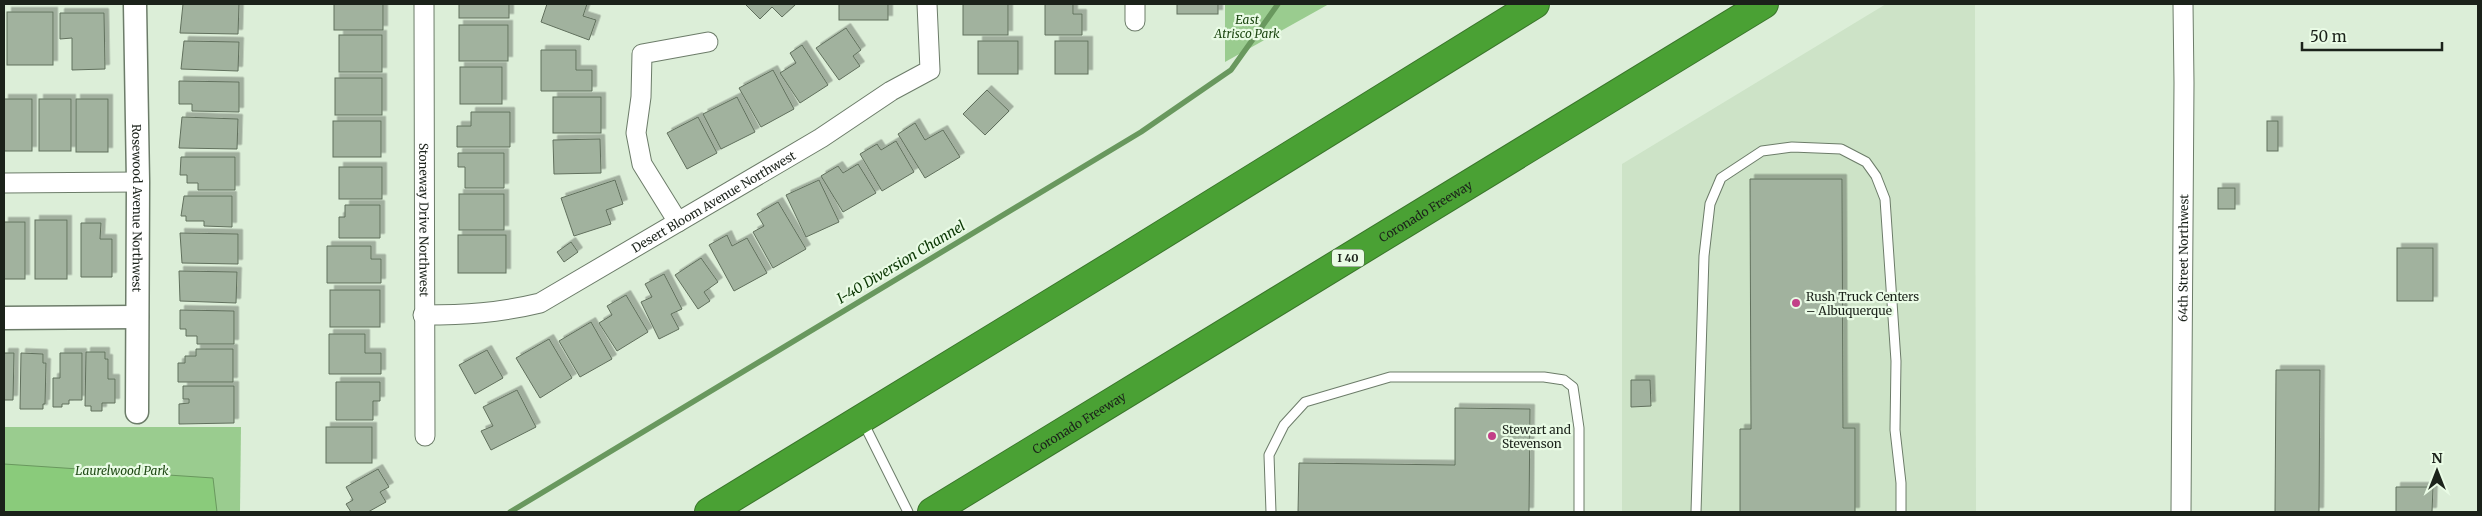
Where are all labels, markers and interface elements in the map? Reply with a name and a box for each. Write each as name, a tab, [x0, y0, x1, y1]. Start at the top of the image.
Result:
park label: East Atrisco Park	[1213, 12, 1280, 41]
scale bar	[2302, 20, 2442, 52]
text: 50 m	[2310, 27, 2347, 46]
street label: Rosewood Avenue Northwest	[130, 124, 146, 292]
street label: Stoneway Drive Northwest	[417, 143, 432, 297]
street label: Desert Bloom Avenue Northwest	[629, 147, 798, 255]
street label: Coronado Freeway	[1376, 177, 1475, 245]
street label: 64th Street Northwest	[2175, 194, 2191, 322]
water label: I-40 Diversion Channel	[834, 217, 968, 307]
road number: I 40	[1332, 250, 1364, 266]
place label: Rush Truck Centers – Albuquerque	[1806, 289, 1919, 318]
marker: Rush Truck Centers – Albuquerque	[1790, 297, 1802, 309]
street label: Coronado Freeway	[1029, 388, 1128, 457]
place label: Stewart and Stevenson	[1502, 422, 1571, 451]
marker: Stewart and Stevenson	[1486, 430, 1498, 442]
north arrow	[2412, 446, 2462, 496]
text: N	[2431, 449, 2443, 467]
park label: Laurelwood Park	[75, 463, 169, 478]

